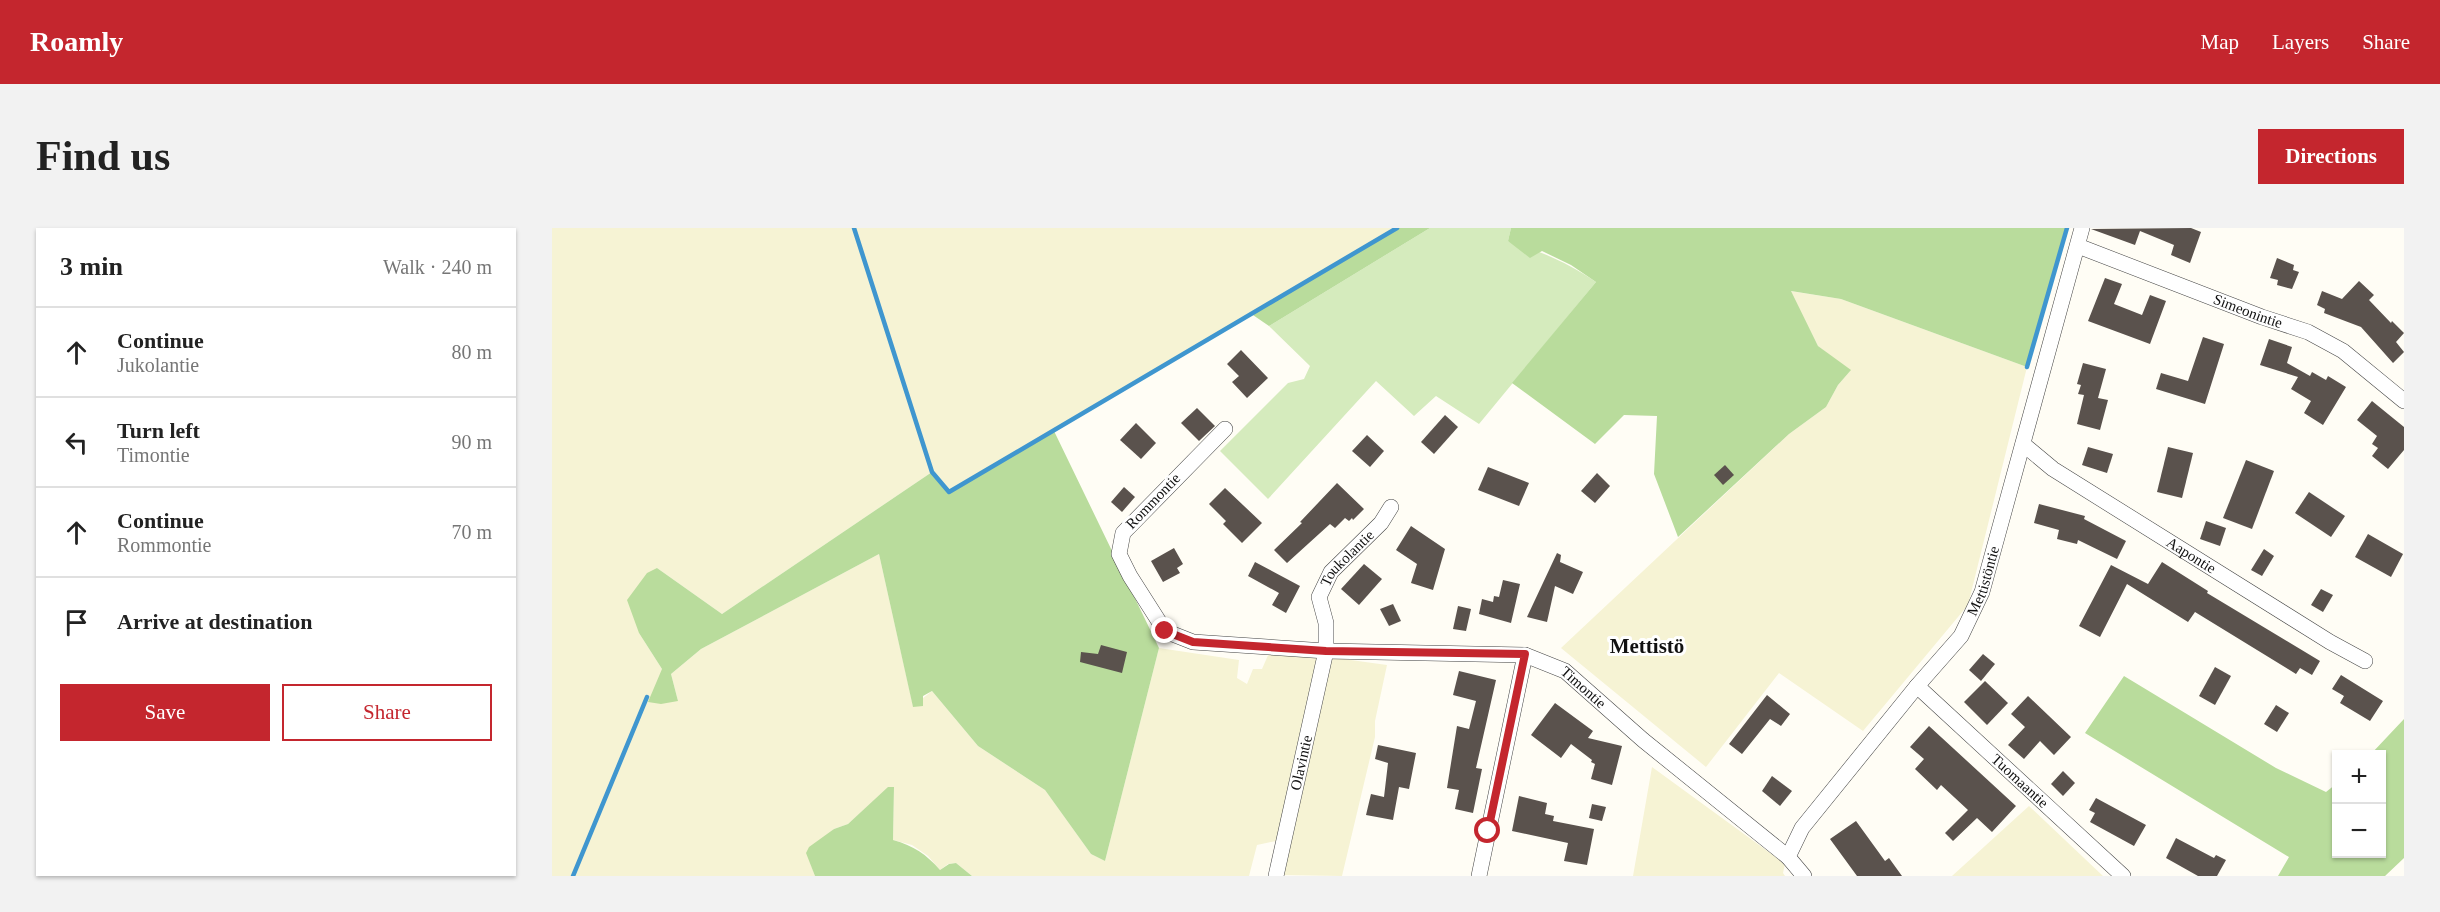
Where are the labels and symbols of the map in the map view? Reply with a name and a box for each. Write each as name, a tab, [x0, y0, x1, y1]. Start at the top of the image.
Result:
street label: Simeonintie	[2211, 291, 2285, 331]
street label: Rommontie	[1123, 470, 1184, 532]
street label: Toukolantie	[1317, 526, 1377, 589]
street label: Aapontie	[2164, 534, 2219, 577]
street label: Mettistöntie	[1964, 544, 2002, 618]
route end	[1151, 617, 1177, 643]
district label: Mettistö	[1610, 634, 1684, 658]
street label: Timontie	[1558, 663, 1609, 712]
street label: Olavintie	[1287, 733, 1315, 792]
street label: Tuomaantie	[1988, 751, 2052, 811]
route start	[1474, 817, 1500, 843]

